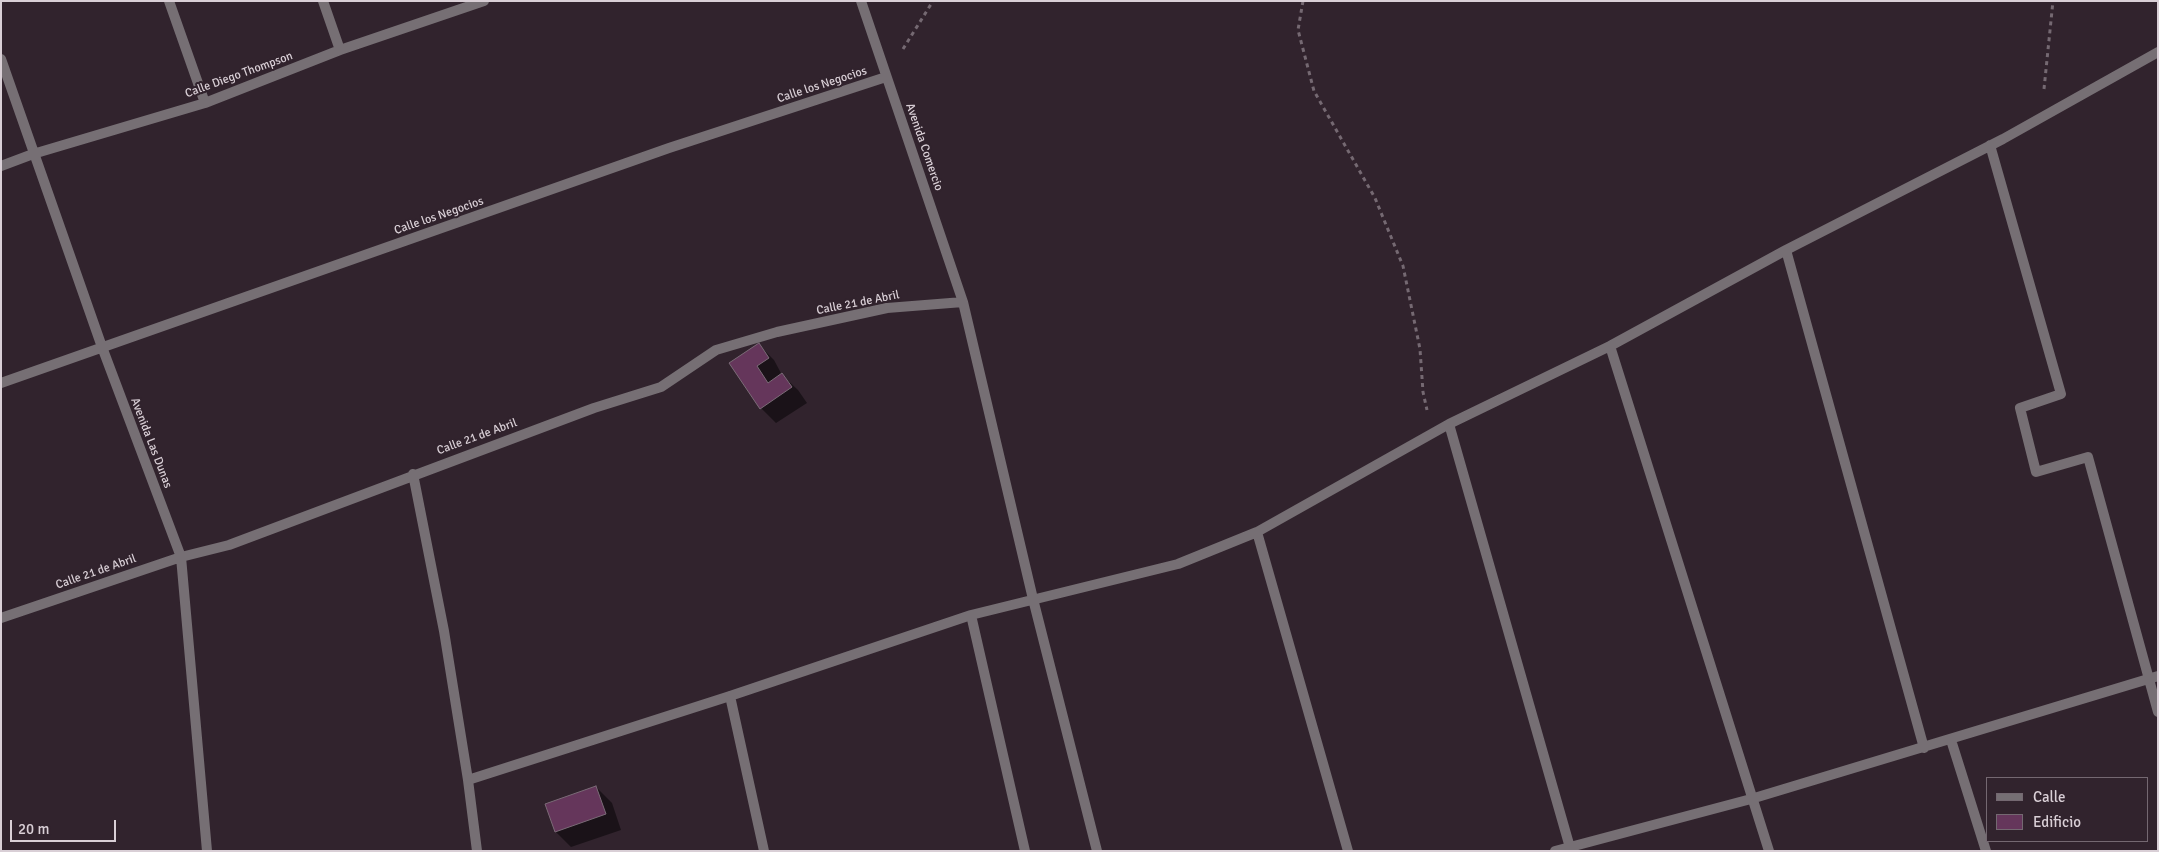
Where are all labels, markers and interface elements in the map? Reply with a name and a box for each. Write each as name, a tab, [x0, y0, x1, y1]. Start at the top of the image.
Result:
street label: Calle Diego Thompson	[183, 49, 295, 101]
street label: Calle los Negocios	[775, 64, 869, 106]
street label: Avenida Comercio	[902, 101, 946, 193]
street label: Calle los Negocios	[392, 194, 486, 238]
street label: Calle 21 de Abril	[815, 288, 901, 318]
street label: Avenida Las Dunas	[127, 396, 175, 490]
street label: Calle 21 de Abril	[435, 416, 519, 458]
street label: Calle 21 de Abril	[54, 551, 138, 593]
legend	[1986, 777, 2149, 842]
text: Calle	[2033, 788, 2066, 806]
scale bar	[12, 810, 119, 842]
text: Edificio	[2033, 813, 2081, 831]
text: 20 m	[18, 820, 49, 838]

